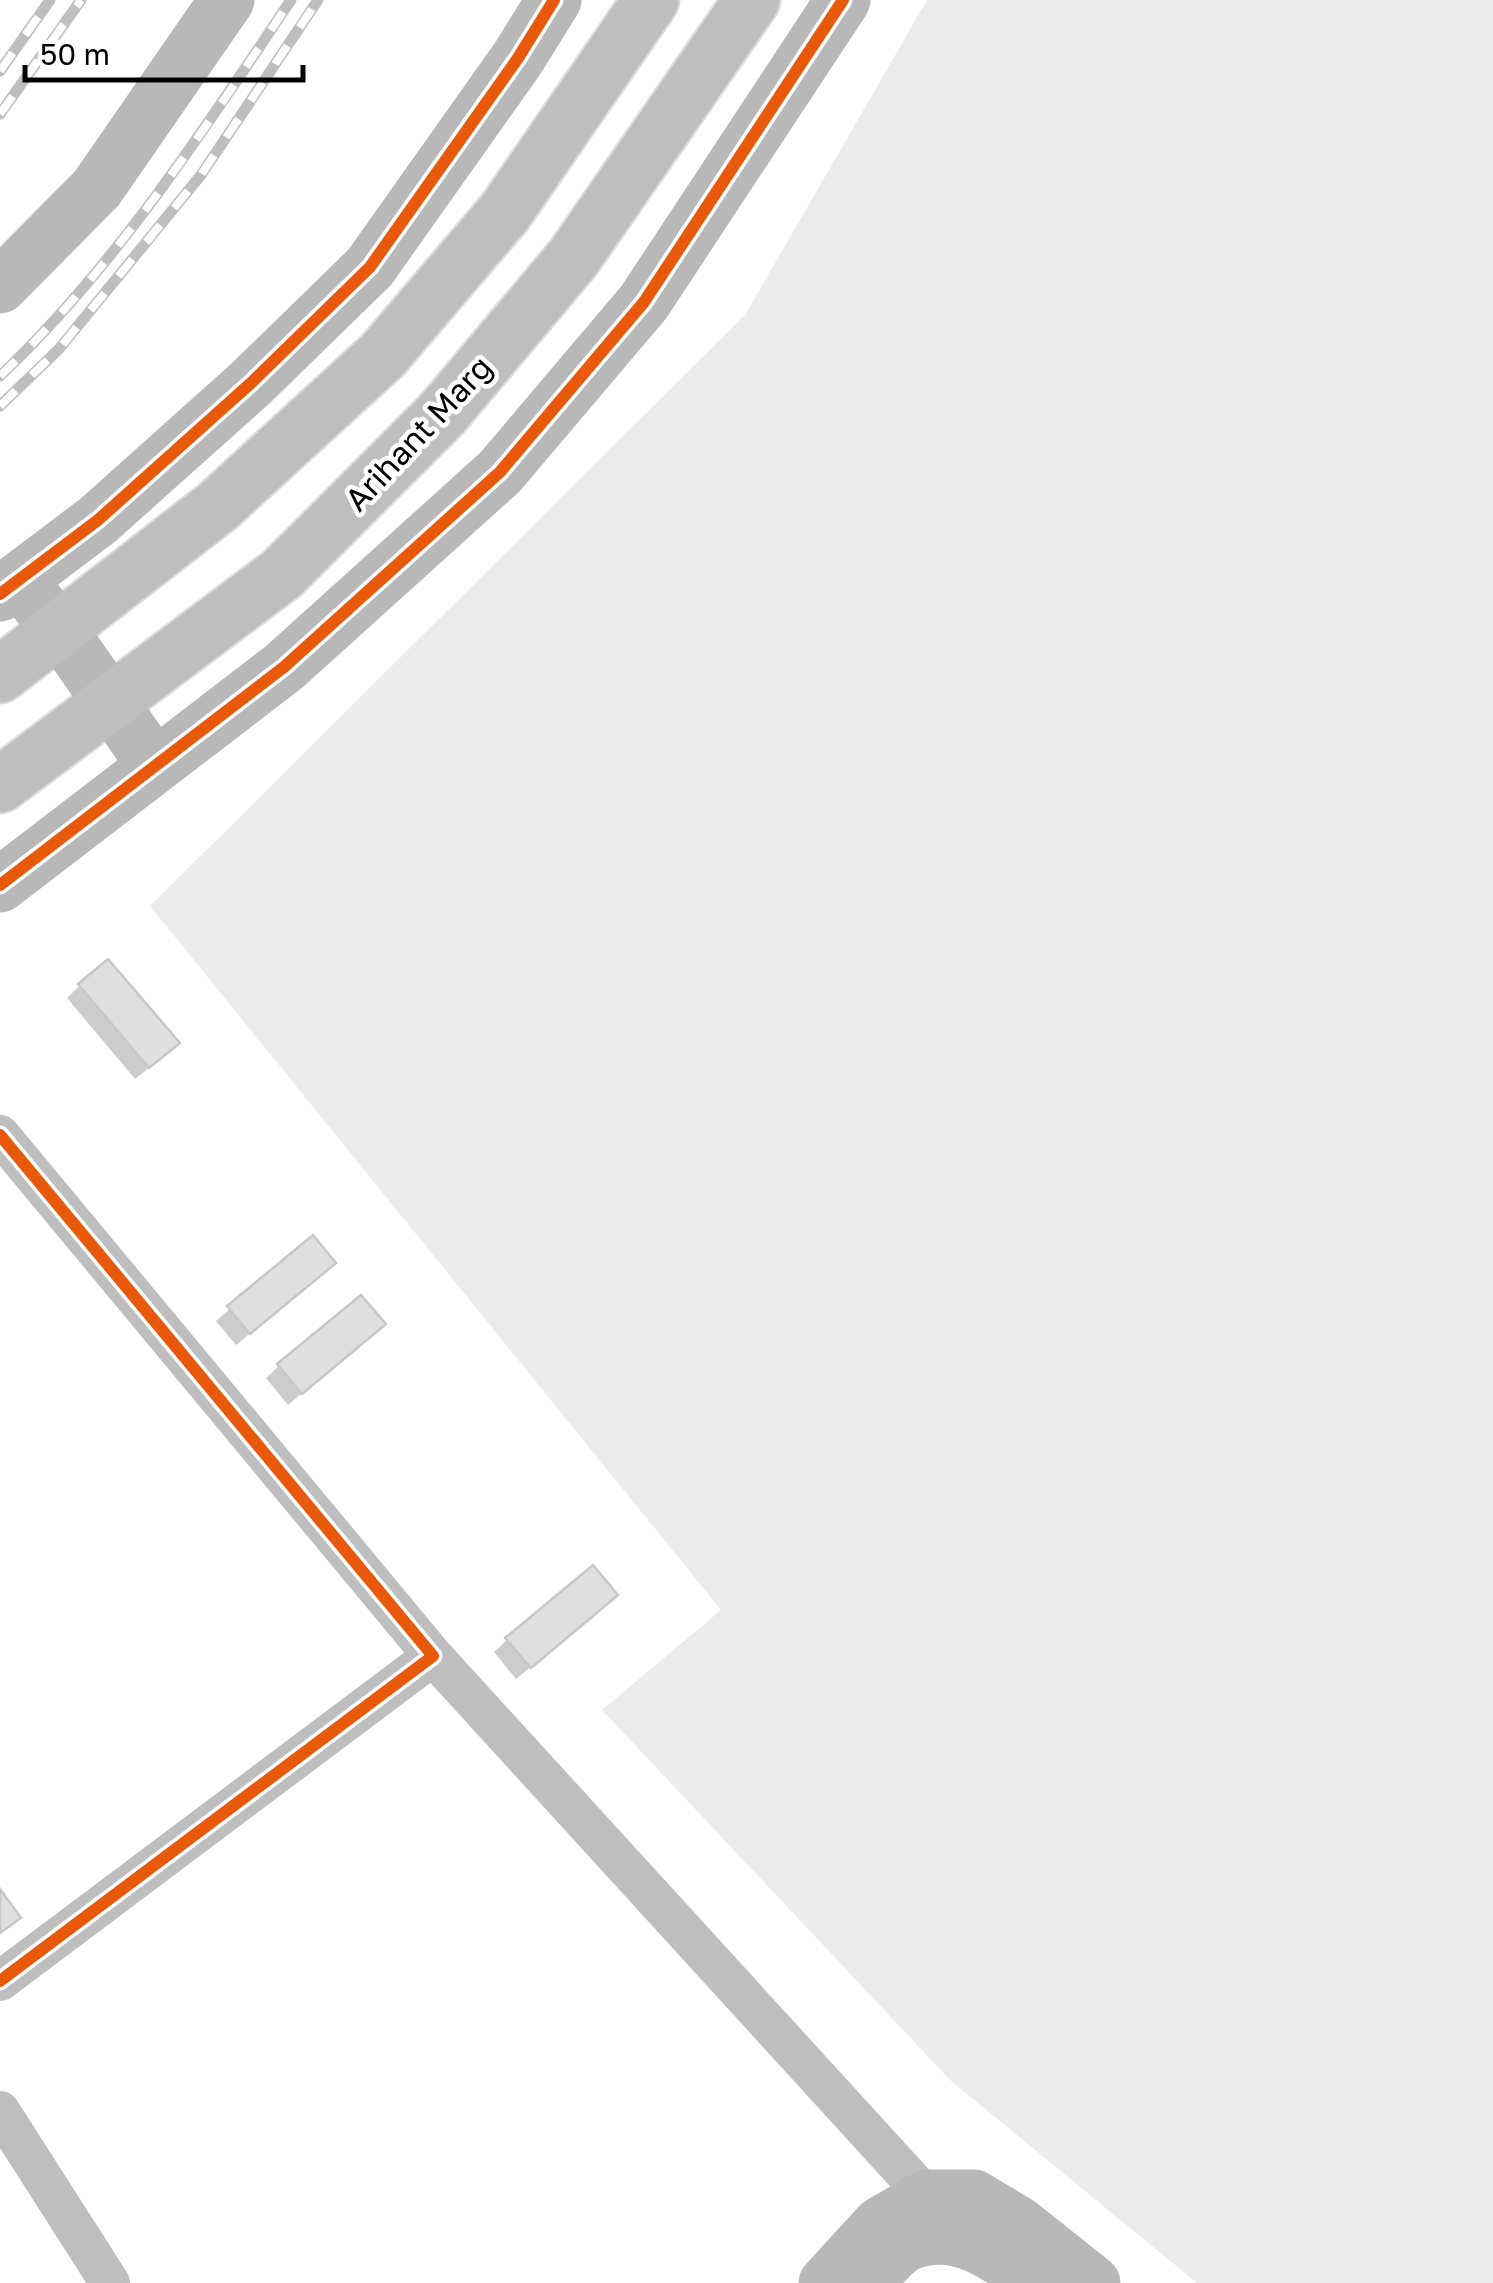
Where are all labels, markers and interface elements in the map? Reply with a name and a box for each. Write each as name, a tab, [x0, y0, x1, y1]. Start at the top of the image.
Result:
scale bar	[25, 20, 302, 82]
text: 50 m	[40, 36, 110, 72]
street label: Arihant Marg	[337, 348, 499, 518]

